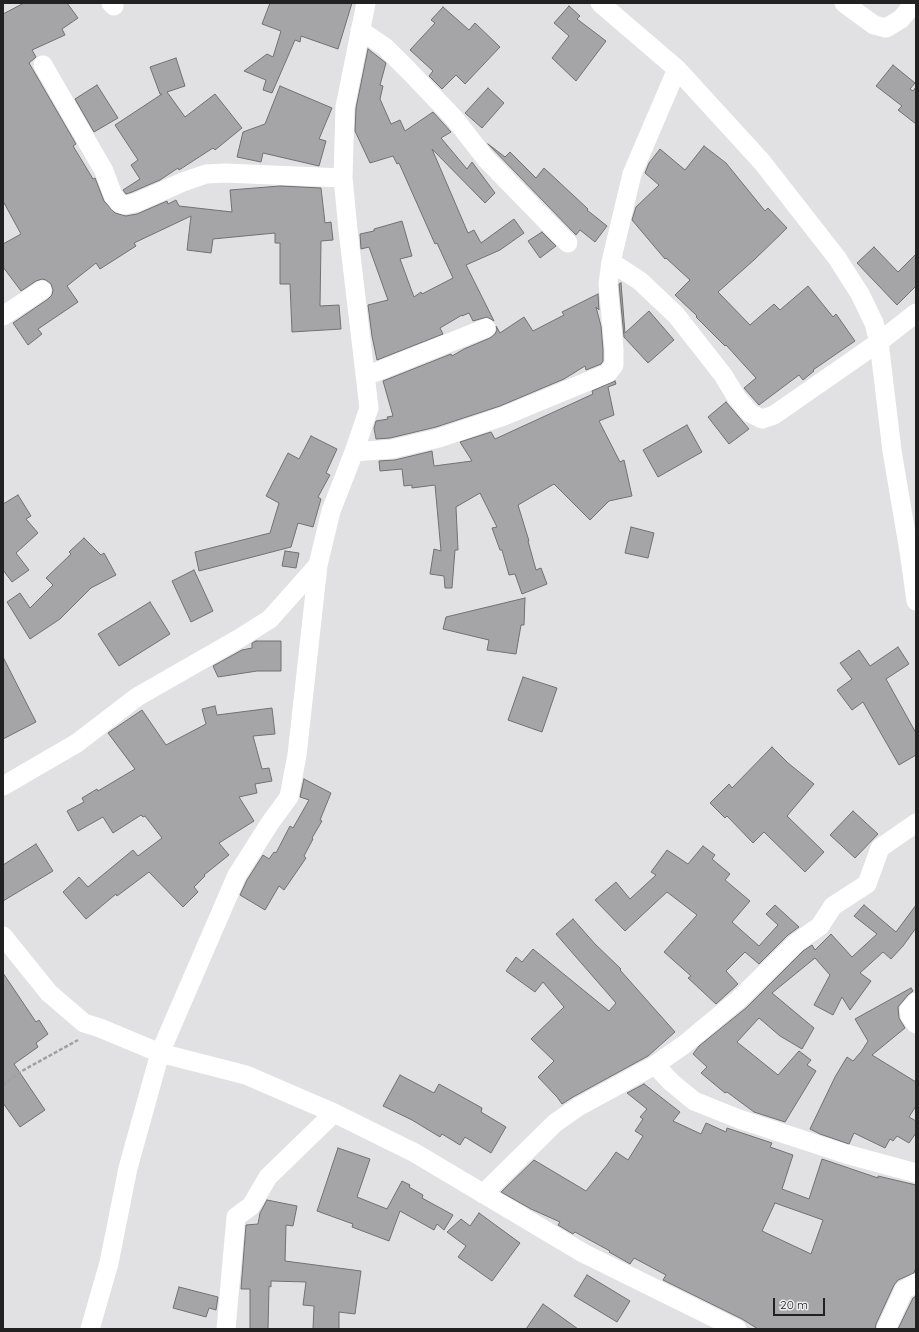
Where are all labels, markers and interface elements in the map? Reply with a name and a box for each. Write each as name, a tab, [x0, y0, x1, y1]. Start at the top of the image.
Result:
scale bar	[775, 1290, 827, 1316]
text: 20 m	[780, 1297, 808, 1312]

